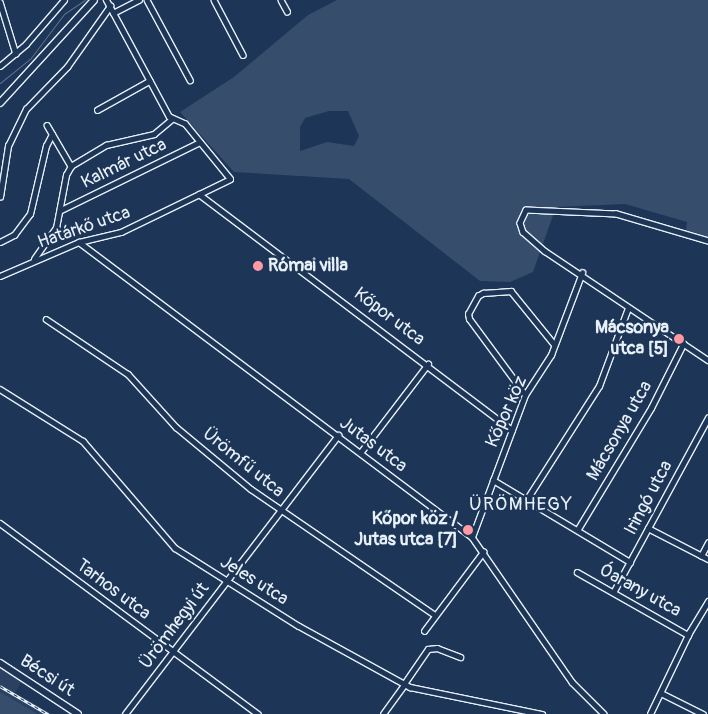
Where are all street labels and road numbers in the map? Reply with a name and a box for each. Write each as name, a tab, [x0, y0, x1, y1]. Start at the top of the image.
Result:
street label: Kalmár utca	[78, 134, 170, 194]
street label: Határkő utca	[35, 202, 133, 254]
street label: Kőpor utca	[349, 283, 429, 351]
street label: Kőpor köz	[482, 373, 532, 451]
street label: Mácsonya utca	[583, 377, 657, 485]
street label: Jutas utca	[335, 413, 411, 477]
street label: Ürömfű utca	[198, 424, 288, 502]
street label: Iringó utca	[620, 457, 678, 539]
street label: Jeles utca	[216, 552, 292, 610]
street label: Tarhos utca	[72, 555, 154, 625]
street label: Óarany utca	[595, 560, 685, 622]
street label: Ürömhegyi út	[136, 579, 214, 673]
street label: Bécsi út	[16, 650, 78, 702]

